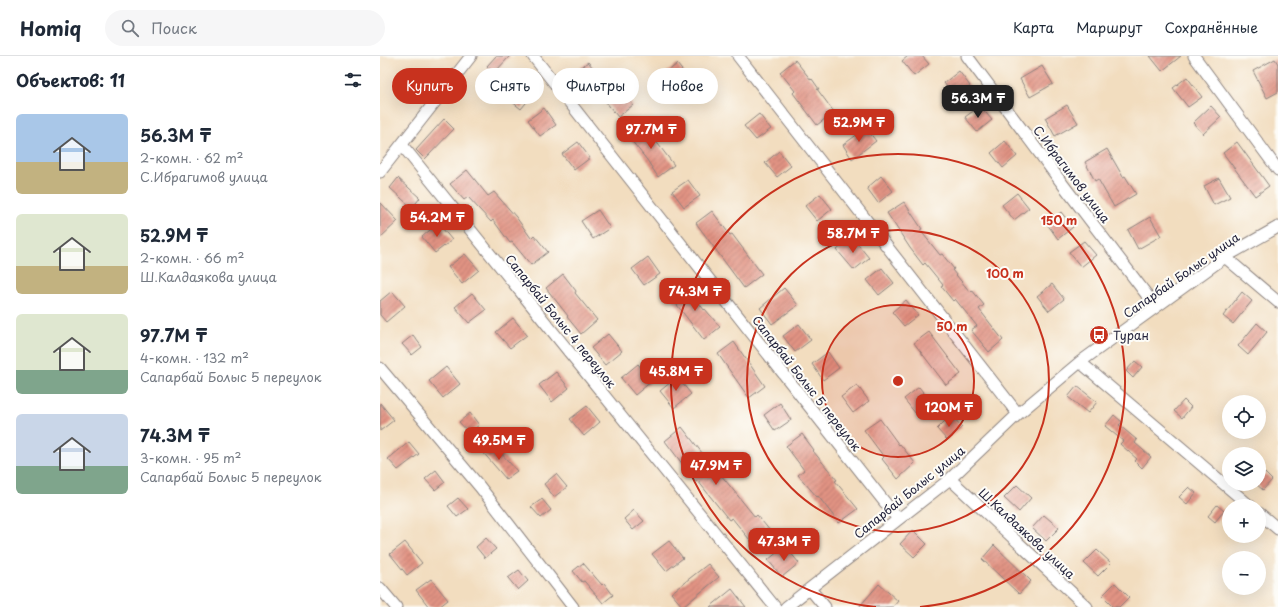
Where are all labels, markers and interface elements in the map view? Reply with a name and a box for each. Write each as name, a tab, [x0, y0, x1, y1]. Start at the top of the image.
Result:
search box	[105, 10, 385, 46]
text: Homiq	[20, 14, 81, 42]
text: Поиск	[151, 16, 197, 39]
icon: search	[119, 17, 141, 39]
text: Карта	[1013, 17, 1054, 38]
text: Маршрут	[1076, 17, 1142, 38]
text: Сохранённые	[1164, 17, 1258, 38]
text: Объектов: 11	[16, 67, 125, 93]
chip: Купить	[392, 68, 467, 104]
chip: Снять	[475, 68, 544, 104]
chip: Фильтры	[552, 68, 639, 104]
chip: Новое	[647, 68, 718, 104]
icon: filters	[342, 69, 364, 91]
pin: 56.3M ₸	[941, 85, 1015, 119]
text: 56.3M ₸	[951, 88, 1005, 107]
pin: 52.9M ₸	[822, 109, 896, 143]
text: 52.9M ₸	[833, 112, 885, 131]
pin: 97.7M ₸	[614, 116, 688, 150]
text: 97.7M ₸	[625, 119, 677, 138]
text: 56.3M ₸	[140, 122, 211, 148]
street label: С.Ибрагимов улица	[1029, 122, 1115, 227]
icon: home	[48, 130, 96, 178]
text: 2-комн. · 62 m²	[140, 148, 244, 167]
text: С.Ибрагимов улица	[140, 167, 268, 186]
pin: 54.2M ₸	[400, 204, 474, 238]
text: 54.2M ₸	[409, 207, 465, 226]
text: 150 m	[1041, 211, 1077, 229]
pin: 58.7M ₸	[816, 220, 890, 254]
text: 52.9M ₸	[140, 222, 208, 248]
text: 58.7M ₸	[827, 223, 879, 242]
street label: Сапарбай Болыс улица	[1119, 228, 1243, 322]
icon: home	[48, 230, 96, 278]
text: 2-комн. · 66 m²	[140, 248, 244, 267]
street label: Сапарбай Болыс 4 переулок	[501, 250, 621, 392]
text: 100 m	[986, 264, 1024, 282]
text: Ш.Калдаякова улица	[140, 267, 277, 286]
pin: 74.3M ₸	[658, 278, 732, 312]
text: 74.3M ₸	[668, 281, 722, 300]
street label: Сапарбай Болыс 5 переулок	[748, 311, 866, 455]
text: 50 m	[936, 317, 968, 335]
text: 97.7M ₸	[140, 322, 207, 348]
bus stop icon: Туран	[1088, 324, 1110, 346]
place label: Туран	[1113, 326, 1149, 344]
icon: home	[48, 330, 96, 378]
text: 4-комн. · 132 m²	[140, 348, 249, 367]
pin: 45.8M ₸	[639, 358, 713, 392]
text: 45.8M ₸	[649, 361, 703, 380]
text: Сапарбай Болыс 5 переулок	[140, 367, 321, 386]
centre of rings	[891, 374, 905, 388]
pin: 120M ₸	[916, 394, 982, 428]
map controls	[1222, 395, 1266, 595]
button: locate	[1222, 395, 1266, 439]
text: 120M ₸	[925, 397, 973, 416]
text: 74.3M ₸	[140, 422, 210, 448]
pin: 49.5M ₸	[462, 427, 536, 461]
icon: home	[48, 430, 96, 478]
text: 49.5M ₸	[473, 430, 525, 449]
street label: Сапарбай Болыс улица	[850, 441, 969, 543]
button: layers	[1222, 447, 1266, 491]
text: 3-комн. · 95 m²	[140, 448, 241, 467]
pin: 47.9M ₸	[679, 452, 753, 486]
text: 47.9M ₸	[690, 455, 742, 474]
text: Сапарбай Болыс 5 переулок	[140, 467, 321, 486]
street label: Ш.Калдаякова улица	[975, 483, 1080, 583]
button: +	[1222, 499, 1266, 543]
pin: 47.3M ₸	[747, 528, 821, 562]
text: 47.3M ₸	[757, 531, 811, 550]
button: −	[1222, 551, 1266, 595]

